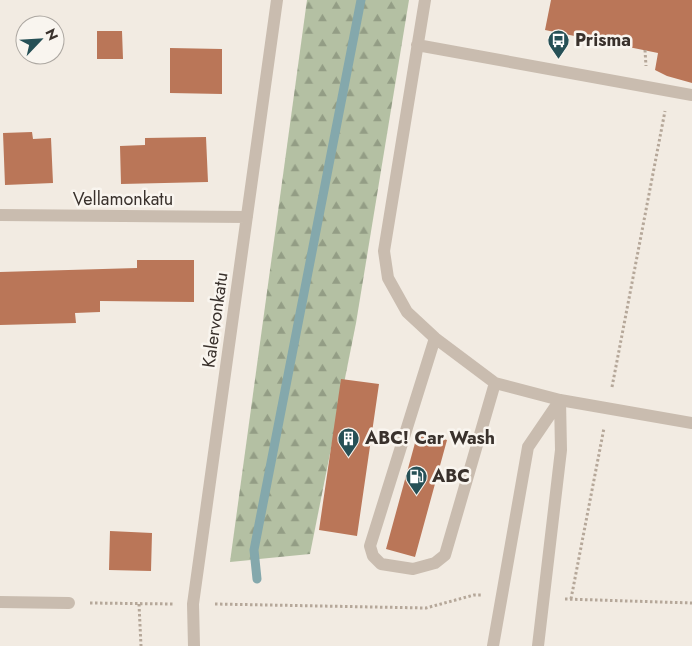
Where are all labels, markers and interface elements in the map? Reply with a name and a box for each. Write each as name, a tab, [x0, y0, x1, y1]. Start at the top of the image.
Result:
north arrow	[15, 15, 65, 65]
text: N	[40, 25, 63, 44]
place label: Prisma	[575, 27, 631, 53]
bus stop icon: Prisma	[547, 28, 571, 59]
street label: Vellamonkatu	[73, 186, 173, 212]
street label: Kalervonkatu	[195, 271, 235, 369]
place label: ABC! Car Wash	[364, 425, 495, 451]
building icon: ABC! Car Wash	[337, 426, 361, 457]
place label: ABC	[431, 463, 470, 489]
fuel station icon: ABC	[404, 464, 428, 495]

